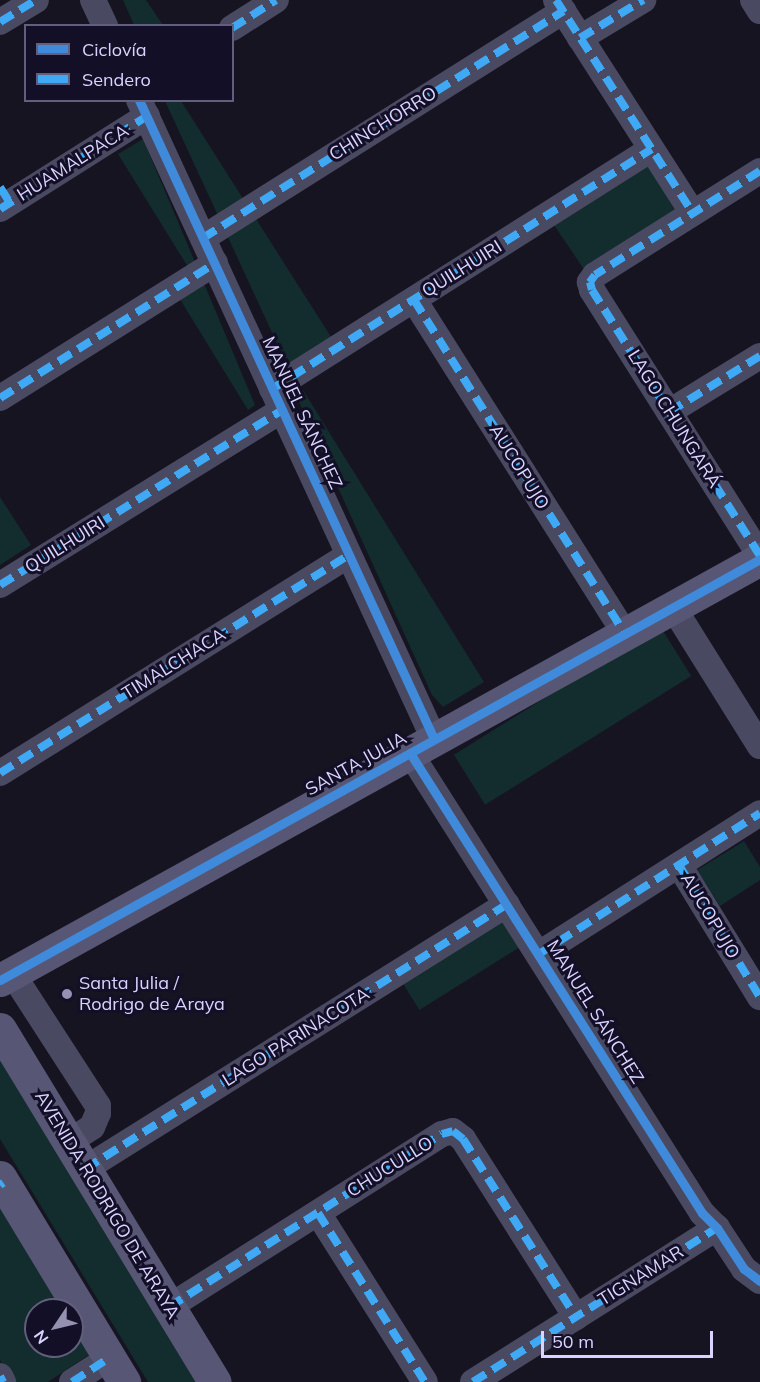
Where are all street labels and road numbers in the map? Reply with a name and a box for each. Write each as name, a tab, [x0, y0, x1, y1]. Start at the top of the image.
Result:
street label: CHINCHORRO	[325, 82, 441, 166]
street label: HUAMALPACA	[13, 120, 133, 206]
street label: QUILHUIRI	[418, 236, 506, 302]
street label: MANUEL SÁNCHEZ	[257, 333, 347, 493]
street label: LAGO CHUNGARÁ	[623, 346, 725, 492]
street label: AUCOPUJO	[484, 420, 554, 514]
street label: QUILHUIRI	[21, 512, 109, 578]
street label: TIMALCHACA	[118, 624, 230, 704]
street label: SANTA JULIA	[302, 727, 410, 801]
street label: AUCOPUJO	[676, 869, 744, 963]
street label: MANUEL SÁNCHEZ	[542, 936, 648, 1088]
street label: LAGO PARINACOTA	[219, 983, 373, 1091]
street label: AVENIDA RODRIGO DE ARAYA	[30, 1087, 184, 1323]
street label: CHUCULLO	[343, 1132, 437, 1202]
street label: TIGNAMAR	[594, 1241, 688, 1311]

